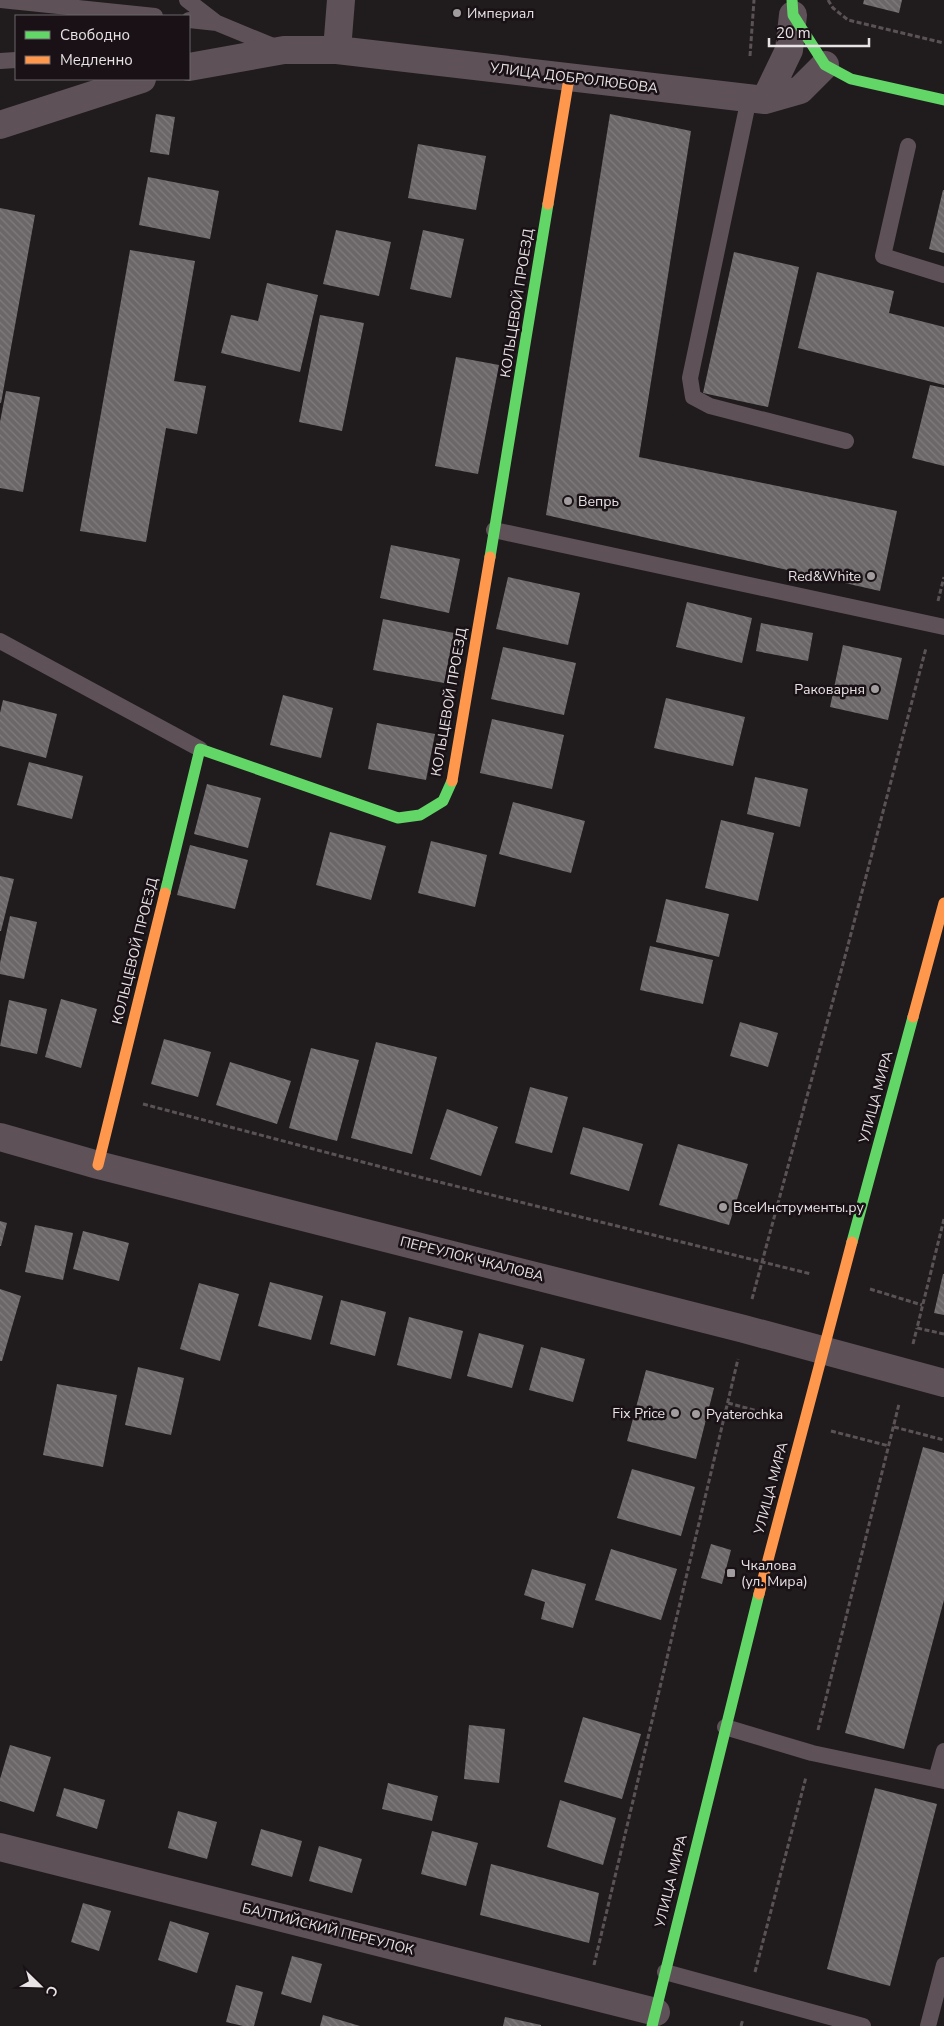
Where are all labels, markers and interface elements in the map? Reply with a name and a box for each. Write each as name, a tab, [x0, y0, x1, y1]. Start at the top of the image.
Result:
place label: Империал	[467, 4, 534, 23]
marker: Империал	[451, 7, 463, 19]
legend	[15, 15, 190, 80]
scale bar	[769, 15, 869, 47]
text: 20 m	[776, 23, 811, 43]
text: Свободно	[60, 25, 130, 45]
text: Медленно	[60, 50, 133, 70]
street label: УЛИЦА ДОБРОЛЮБОВА	[488, 58, 659, 98]
street label: КОЛЬЦЕВОЙ ПРОЕЗД	[496, 227, 538, 379]
place label: Вепрь	[578, 492, 619, 511]
marker: Вепрь	[562, 495, 574, 507]
place label: Red&White	[788, 567, 861, 586]
marker: Red&White	[865, 570, 877, 582]
street label: КОЛЬЦЕВОЙ ПРОЕЗД	[427, 626, 471, 778]
place label: Раковарня	[794, 680, 865, 699]
marker: Раковарня	[869, 683, 881, 695]
street label: КОЛЬЦЕВОЙ ПРОЕЗД	[108, 875, 162, 1026]
street label: УЛИЦА МИРА	[854, 1049, 897, 1146]
place label: ВсеИнструменты.ру	[733, 1198, 865, 1217]
marker: ВсеИнструменты.ру	[717, 1201, 729, 1213]
street label: ПЕРЕУЛОК ЧКАЛОВА	[398, 1232, 546, 1286]
place label: Fix Price	[612, 1404, 665, 1423]
place label: Pyaterochka	[706, 1405, 783, 1424]
marker: Fix Price	[669, 1407, 681, 1419]
marker: Pyaterochka	[690, 1408, 702, 1420]
street label: УЛИЦА МИРА	[749, 1440, 792, 1537]
place label: Чкалова (ул. Мира)	[741, 1556, 808, 1591]
marker: Чкалова (ул. Мира)	[725, 1567, 737, 1579]
street label: УЛИЦА МИРА	[650, 1833, 692, 1930]
street label: БАЛТИЙСКИЙ ПЕРЕУЛОК	[240, 1898, 416, 1960]
north arrow	[15, 1961, 65, 2011]
text: С	[41, 1983, 62, 1999]

